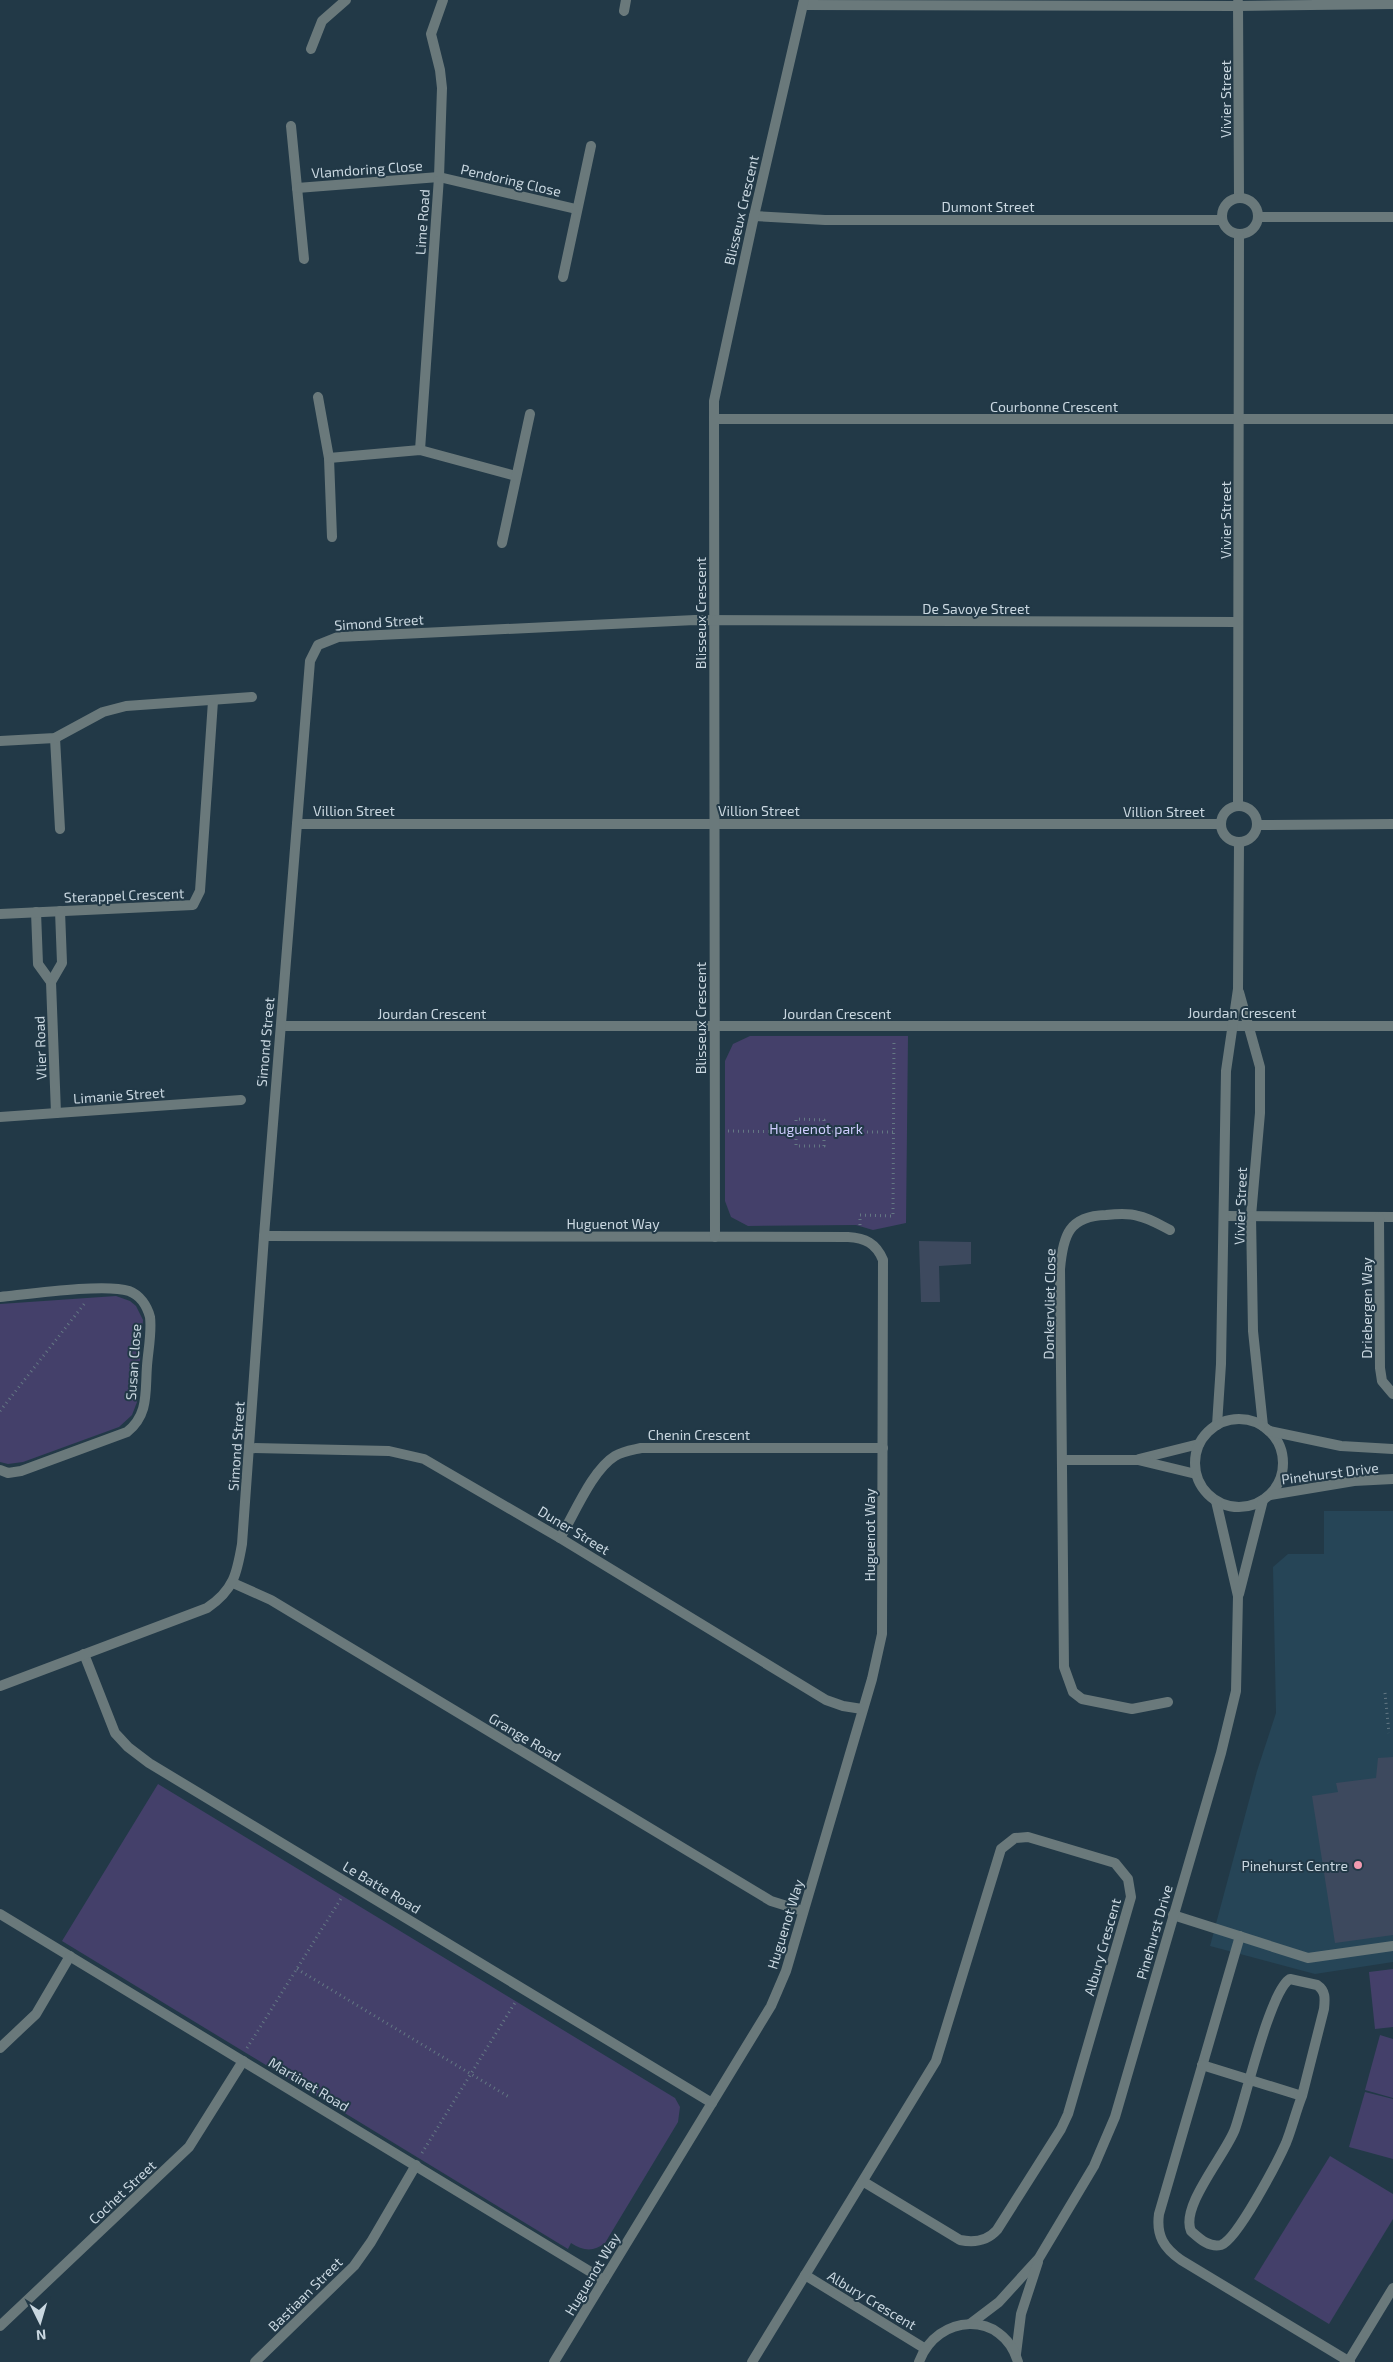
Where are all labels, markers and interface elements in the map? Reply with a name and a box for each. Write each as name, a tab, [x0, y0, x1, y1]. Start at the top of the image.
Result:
street label: Vivier Street	[1217, 60, 1234, 138]
street label: Blisseux Crescent	[720, 153, 762, 267]
street label: Vlamdoring Close	[311, 157, 423, 181]
street label: Pendoring Close	[459, 160, 563, 200]
street label: Lime Road	[411, 189, 433, 255]
street label: Dumont Street	[942, 198, 1035, 215]
street label: Courbonne Crescent	[990, 398, 1118, 415]
street label: Vivier Street	[1217, 481, 1234, 559]
street label: Blisseux Crescent	[692, 557, 709, 669]
street label: De Savoye Street	[922, 600, 1030, 617]
street label: Simond Street	[334, 610, 424, 634]
street label: Villion Street	[313, 802, 395, 819]
street label: Villion Street	[718, 802, 800, 819]
street label: Villion Street	[1123, 803, 1205, 820]
street label: Sterappel Crescent	[64, 884, 184, 906]
street label: Blisseux Crescent	[692, 962, 709, 1074]
street label: Simond Street	[253, 997, 277, 1087]
street label: Jourdan Crescent	[1188, 1004, 1296, 1021]
street label: Jourdan Crescent	[378, 1005, 486, 1022]
street label: Jourdan Crescent	[783, 1005, 891, 1022]
street label: Vlier Road	[30, 1016, 50, 1080]
street label: Limanie Street	[73, 1083, 165, 1107]
park label: Huguenot park	[769, 1120, 863, 1137]
street label: Vivier Street	[1230, 1167, 1250, 1245]
street label: Huguenot Way	[566, 1215, 660, 1232]
street label: Donkervliet Close	[1040, 1248, 1058, 1360]
street label: Driebergen Way	[1358, 1257, 1375, 1359]
street label: Susan Close	[122, 1323, 144, 1401]
street label: Simond Street	[224, 1401, 248, 1491]
street label: Chenin Crescent	[648, 1426, 750, 1443]
street label: Pinehurst Drive	[1280, 1459, 1380, 1487]
street label: Huguenot Way	[861, 1488, 878, 1582]
street label: Duner Street	[535, 1502, 613, 1558]
street label: Grange Road	[486, 1709, 564, 1765]
street label: Le Batte Road	[340, 1857, 424, 1917]
place label: Pinehurst Centre	[1241, 1857, 1348, 1874]
marker: Pinehurst Centre	[1352, 1859, 1364, 1871]
street label: Huguenot Way	[763, 1876, 807, 1971]
street label: Pinehurst Drive	[1132, 1883, 1176, 1981]
street label: Albury Crescent	[1080, 1896, 1124, 1998]
street label: Martinet Road	[266, 2053, 352, 2115]
street label: Cochet Street	[85, 2157, 159, 2227]
street label: Huguenot Way	[561, 2229, 624, 2318]
street label: Bastiaan Street	[264, 2253, 346, 2335]
street label: Albury Crescent	[825, 2267, 919, 2333]
north arrow	[15, 2297, 65, 2347]
text: N	[35, 2327, 47, 2344]

